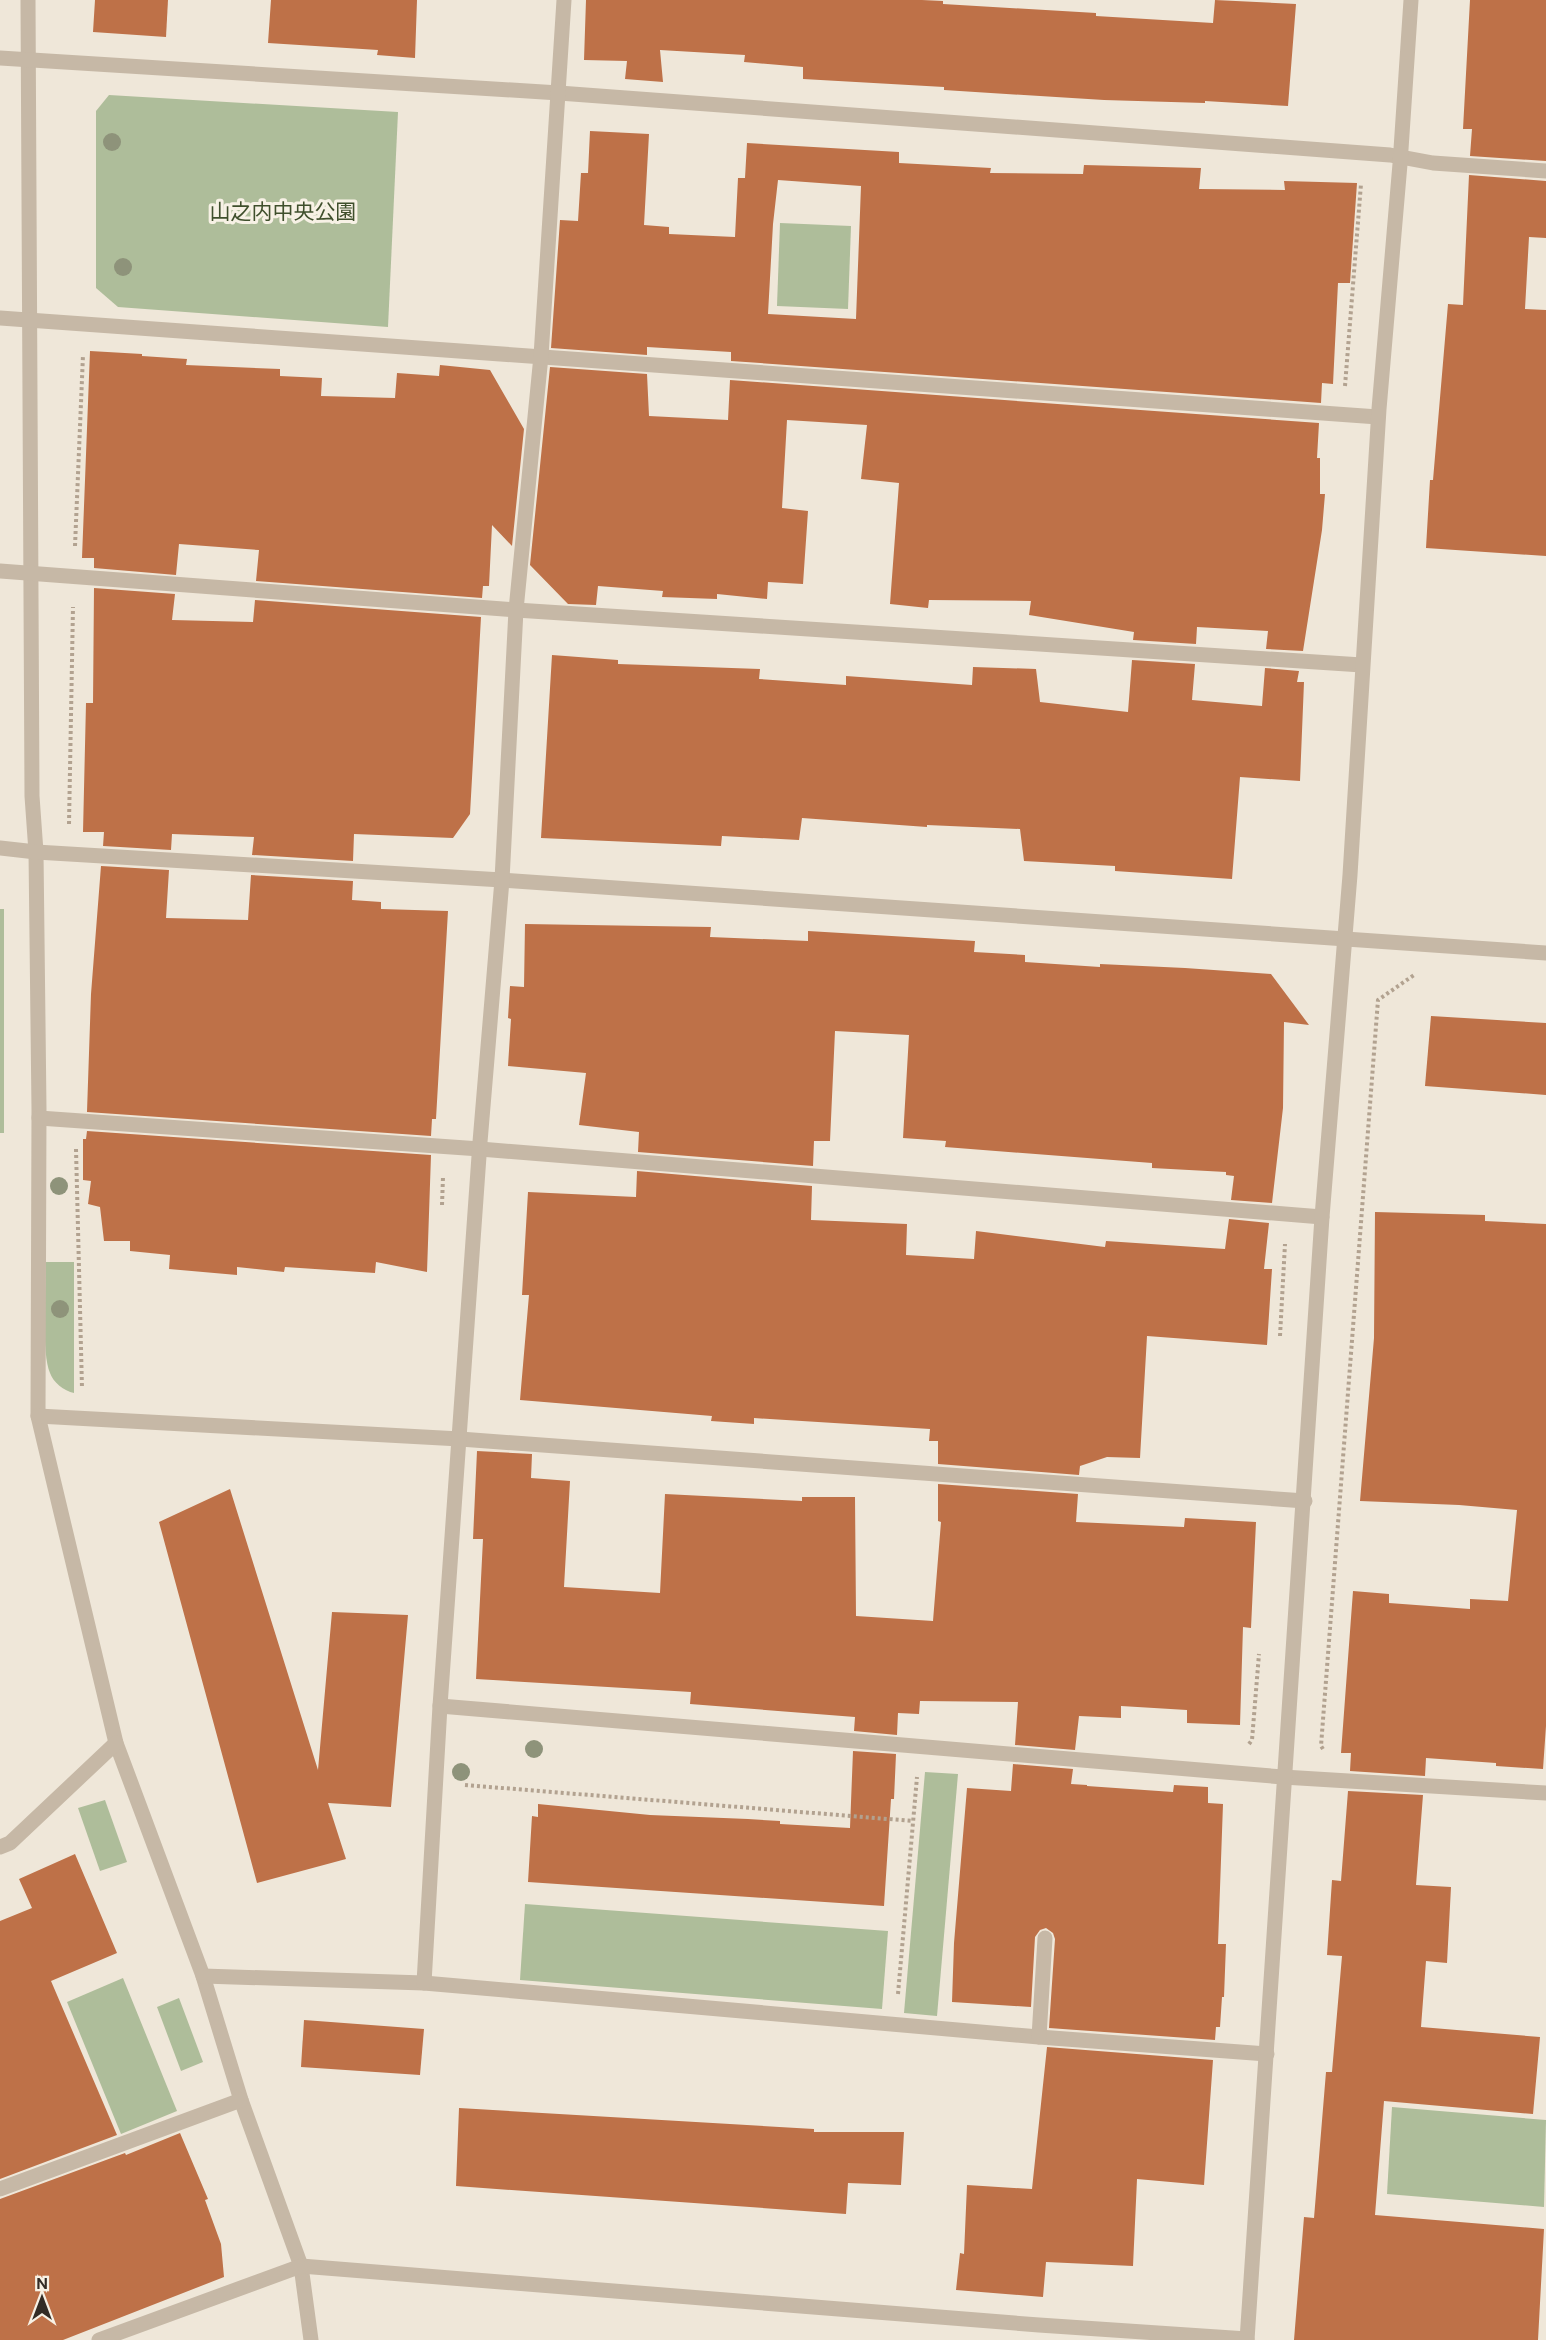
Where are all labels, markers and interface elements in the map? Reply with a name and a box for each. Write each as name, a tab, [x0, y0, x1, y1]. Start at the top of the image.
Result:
park label: 山之内中央公園	[210, 198, 357, 226]
north arrow	[12, 2268, 72, 2328]
text: N	[36, 2273, 48, 2294]

